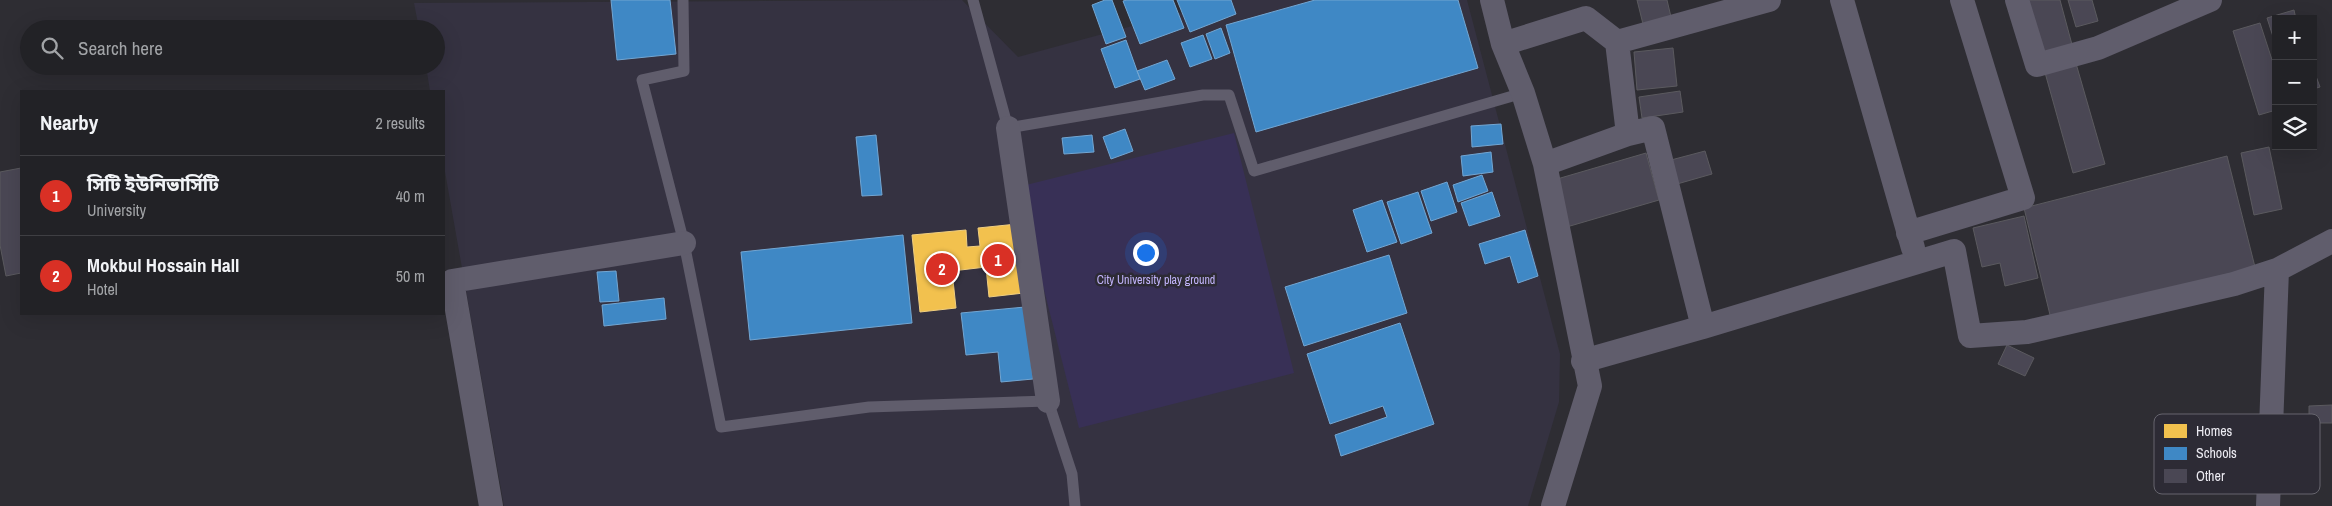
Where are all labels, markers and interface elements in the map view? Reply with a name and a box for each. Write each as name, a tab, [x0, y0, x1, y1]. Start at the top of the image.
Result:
map controls	[2272, 15, 2317, 150]
button: +	[2272, 15, 2317, 60]
search box	[20, 20, 445, 75]
icon: search	[38, 34, 66, 62]
text: Search here	[78, 35, 163, 61]
button: −	[2272, 60, 2317, 105]
button: layers	[2272, 105, 2317, 150]
text: Nearby	[40, 108, 98, 137]
text: 2 results	[375, 112, 425, 134]
text: সিটি ইউনিভার্সিটি	[87, 171, 219, 197]
text: 1	[52, 185, 60, 207]
text: 40 m	[396, 185, 425, 207]
text: University	[87, 199, 146, 221]
your location	[1133, 240, 1159, 266]
pin: 1	[982, 241, 1014, 279]
pin: 2	[926, 250, 958, 288]
text: Mokbul Hossain Hall	[87, 252, 239, 278]
text: 2	[52, 265, 60, 287]
text: 50 m	[396, 265, 425, 287]
park label: City University play ground	[1097, 272, 1215, 288]
text: Hotel	[87, 278, 118, 300]
legend	[2154, 414, 2320, 494]
text: Homes	[2196, 422, 2233, 440]
text: Schools	[2196, 444, 2237, 462]
text: Other	[2196, 467, 2225, 485]

